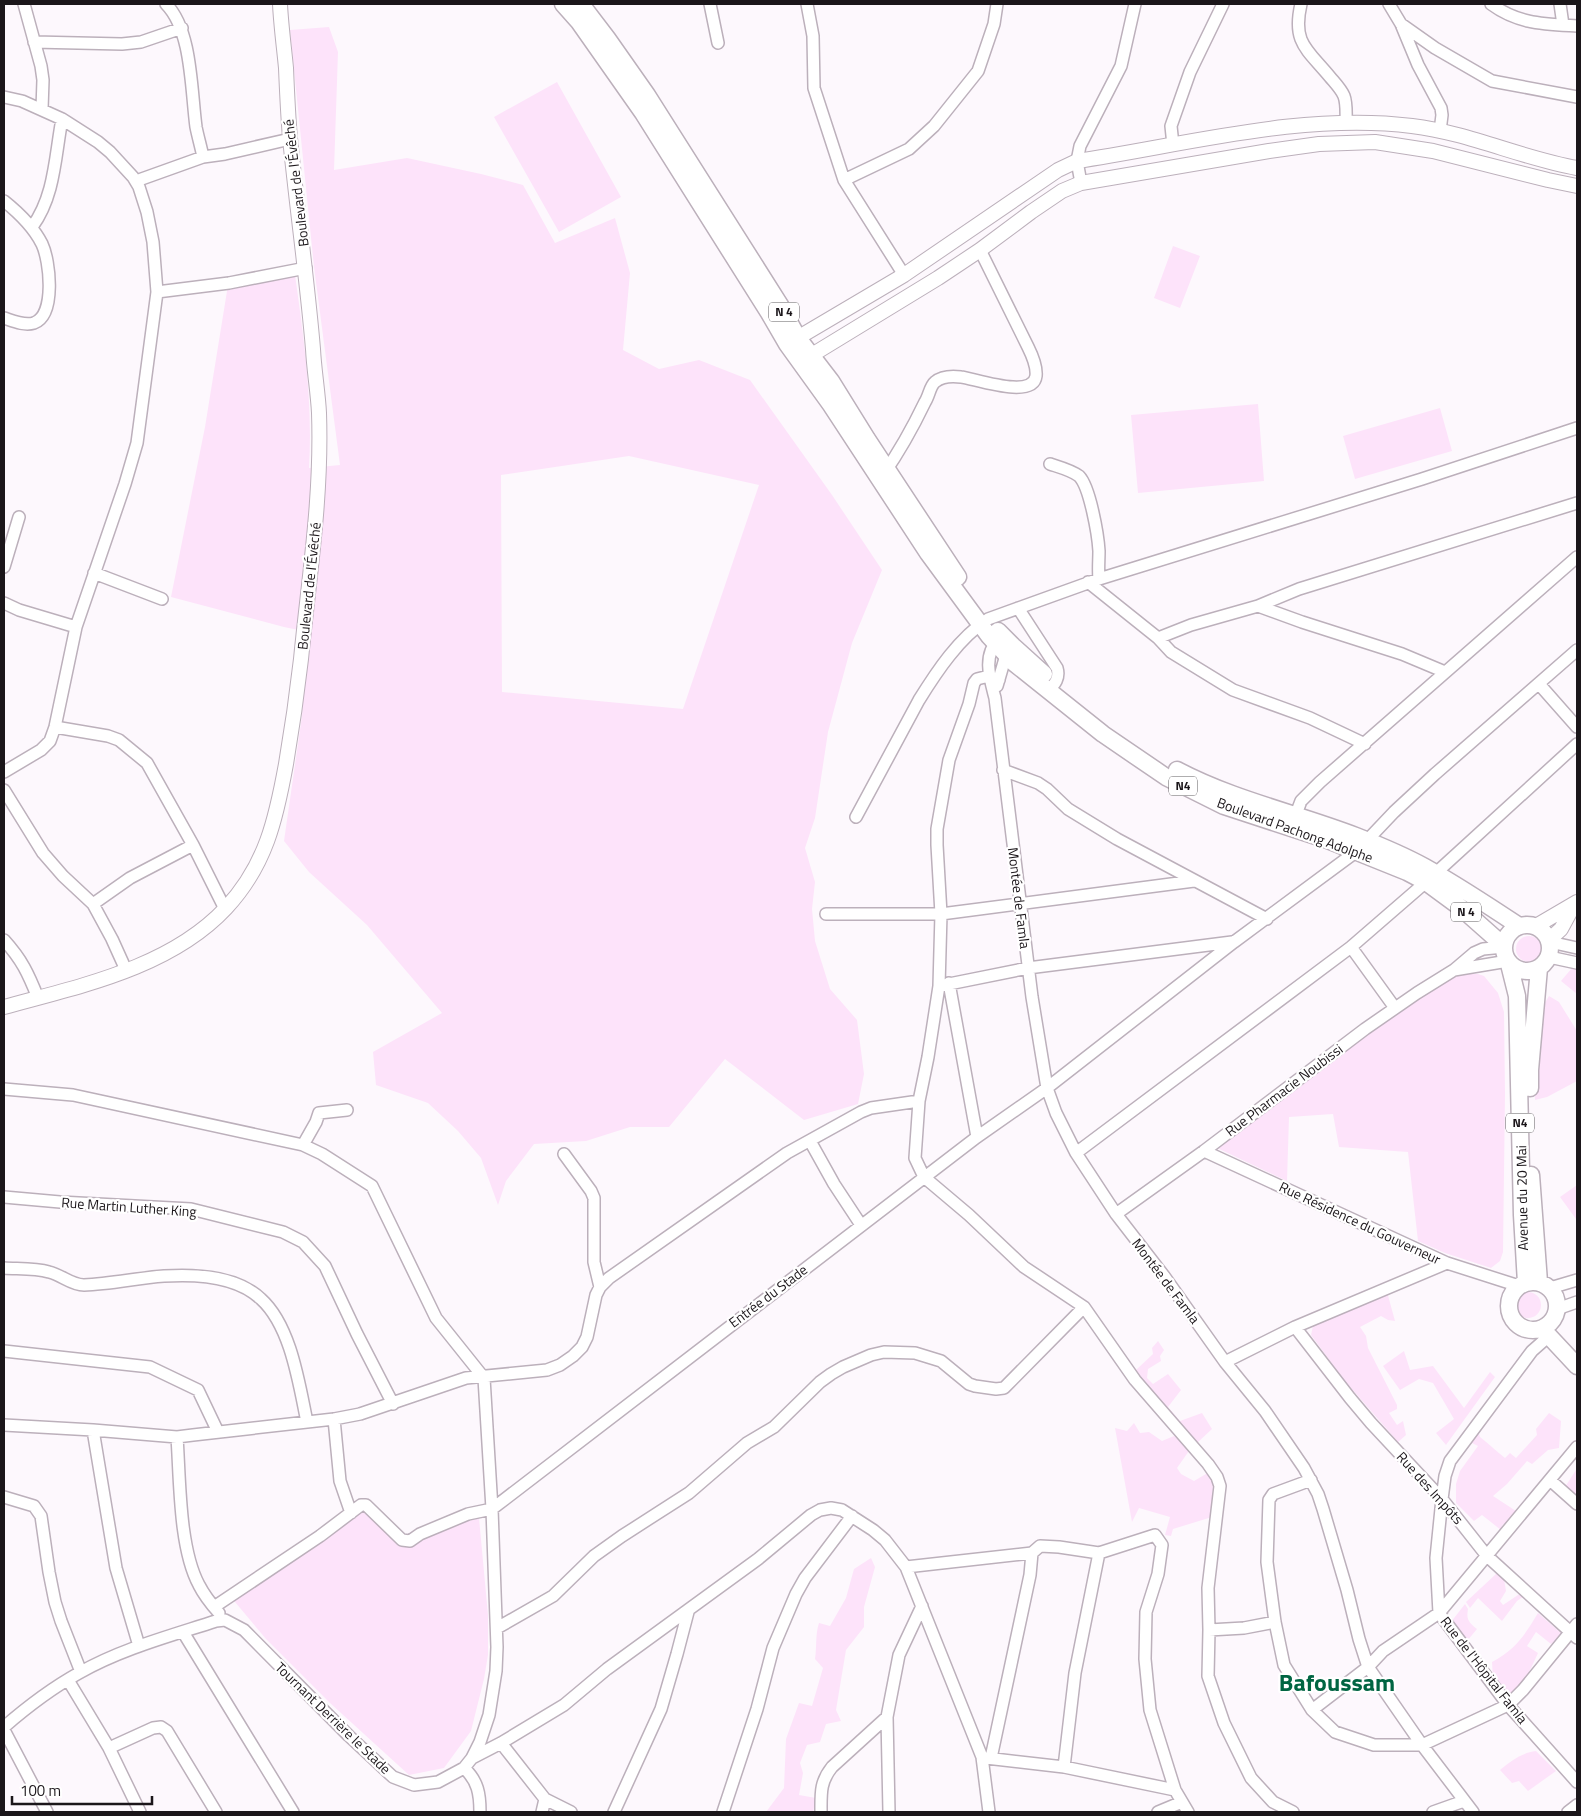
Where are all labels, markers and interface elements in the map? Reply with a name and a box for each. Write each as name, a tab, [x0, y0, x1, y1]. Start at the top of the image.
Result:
street label: Boulevard de l'Évêché	[277, 118, 314, 248]
road number: N 4	[769, 302, 799, 322]
street label: Boulevard de l'Évêché	[291, 521, 326, 651]
road number: N4	[1169, 776, 1197, 796]
street label: Boulevard Pachong Adolphe	[1214, 791, 1376, 868]
street label: Montée de Famla	[1003, 846, 1036, 950]
road number: N 4	[1451, 902, 1481, 922]
street label: Rue Pharmacie Noubissi	[1220, 1038, 1347, 1141]
road number: N4	[1506, 1114, 1534, 1132]
street label: Avenue du 20 Mai	[1510, 1145, 1533, 1251]
street label: Rue Résidence du Gouverneur	[1276, 1176, 1445, 1269]
street label: Rue Martin Luther King	[61, 1191, 197, 1222]
street label: Montée de Famla	[1127, 1234, 1206, 1328]
street label: Entrée du Stade	[724, 1259, 811, 1332]
street label: Rue des Impôts	[1392, 1447, 1469, 1529]
street label: Rue de l'Hôpital Famla	[1436, 1612, 1533, 1728]
street label: Tournant Derrière le Stade	[271, 1657, 396, 1779]
district label: Bafoussam	[1279, 1664, 1395, 1700]
scale bar	[12, 1774, 152, 1806]
text: 100 m	[20, 1779, 61, 1802]

